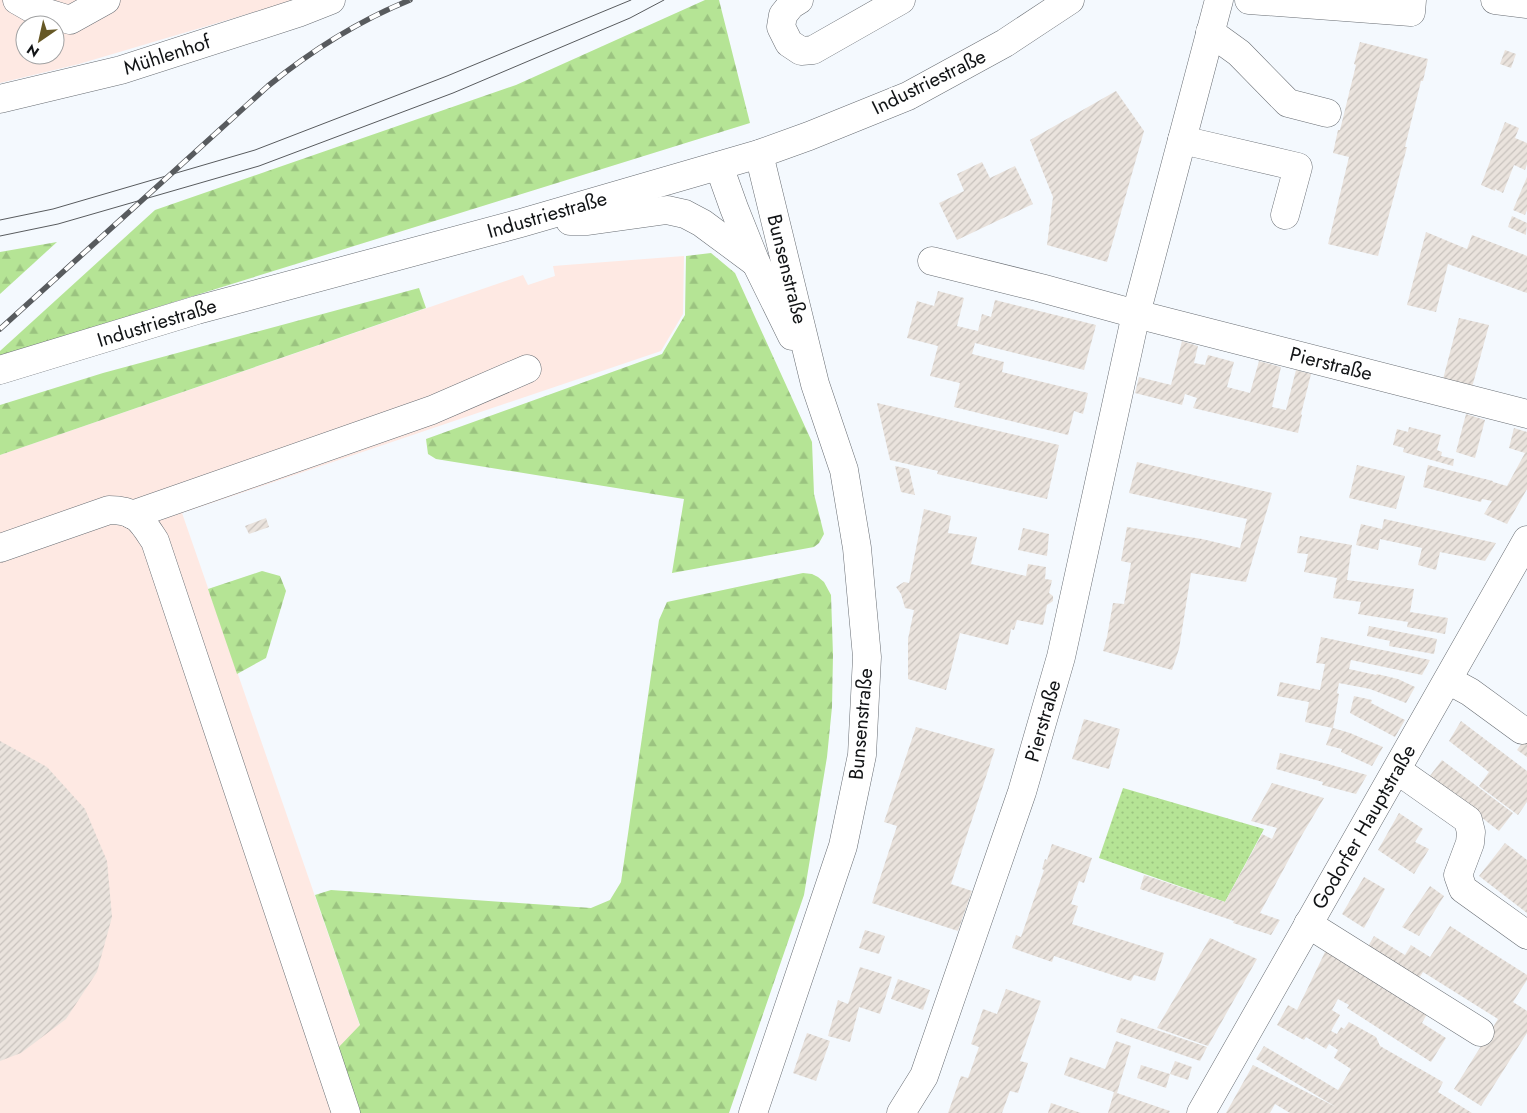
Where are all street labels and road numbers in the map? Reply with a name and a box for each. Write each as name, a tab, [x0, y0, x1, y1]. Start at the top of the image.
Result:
street label: Mühlenhof	[120, 27, 215, 83]
street label: Industriestraße	[867, 42, 991, 122]
street label: Industriestraße	[484, 184, 610, 246]
street label: Bunsenstraße	[759, 211, 815, 327]
street label: Industriestraße	[94, 291, 220, 355]
street label: Pierstraße	[1287, 340, 1375, 388]
street label: Bunsenstraße	[842, 667, 880, 781]
street label: Pierstraße	[1017, 677, 1069, 765]
street label: Godorfer Hauptstraße	[1305, 739, 1423, 915]

